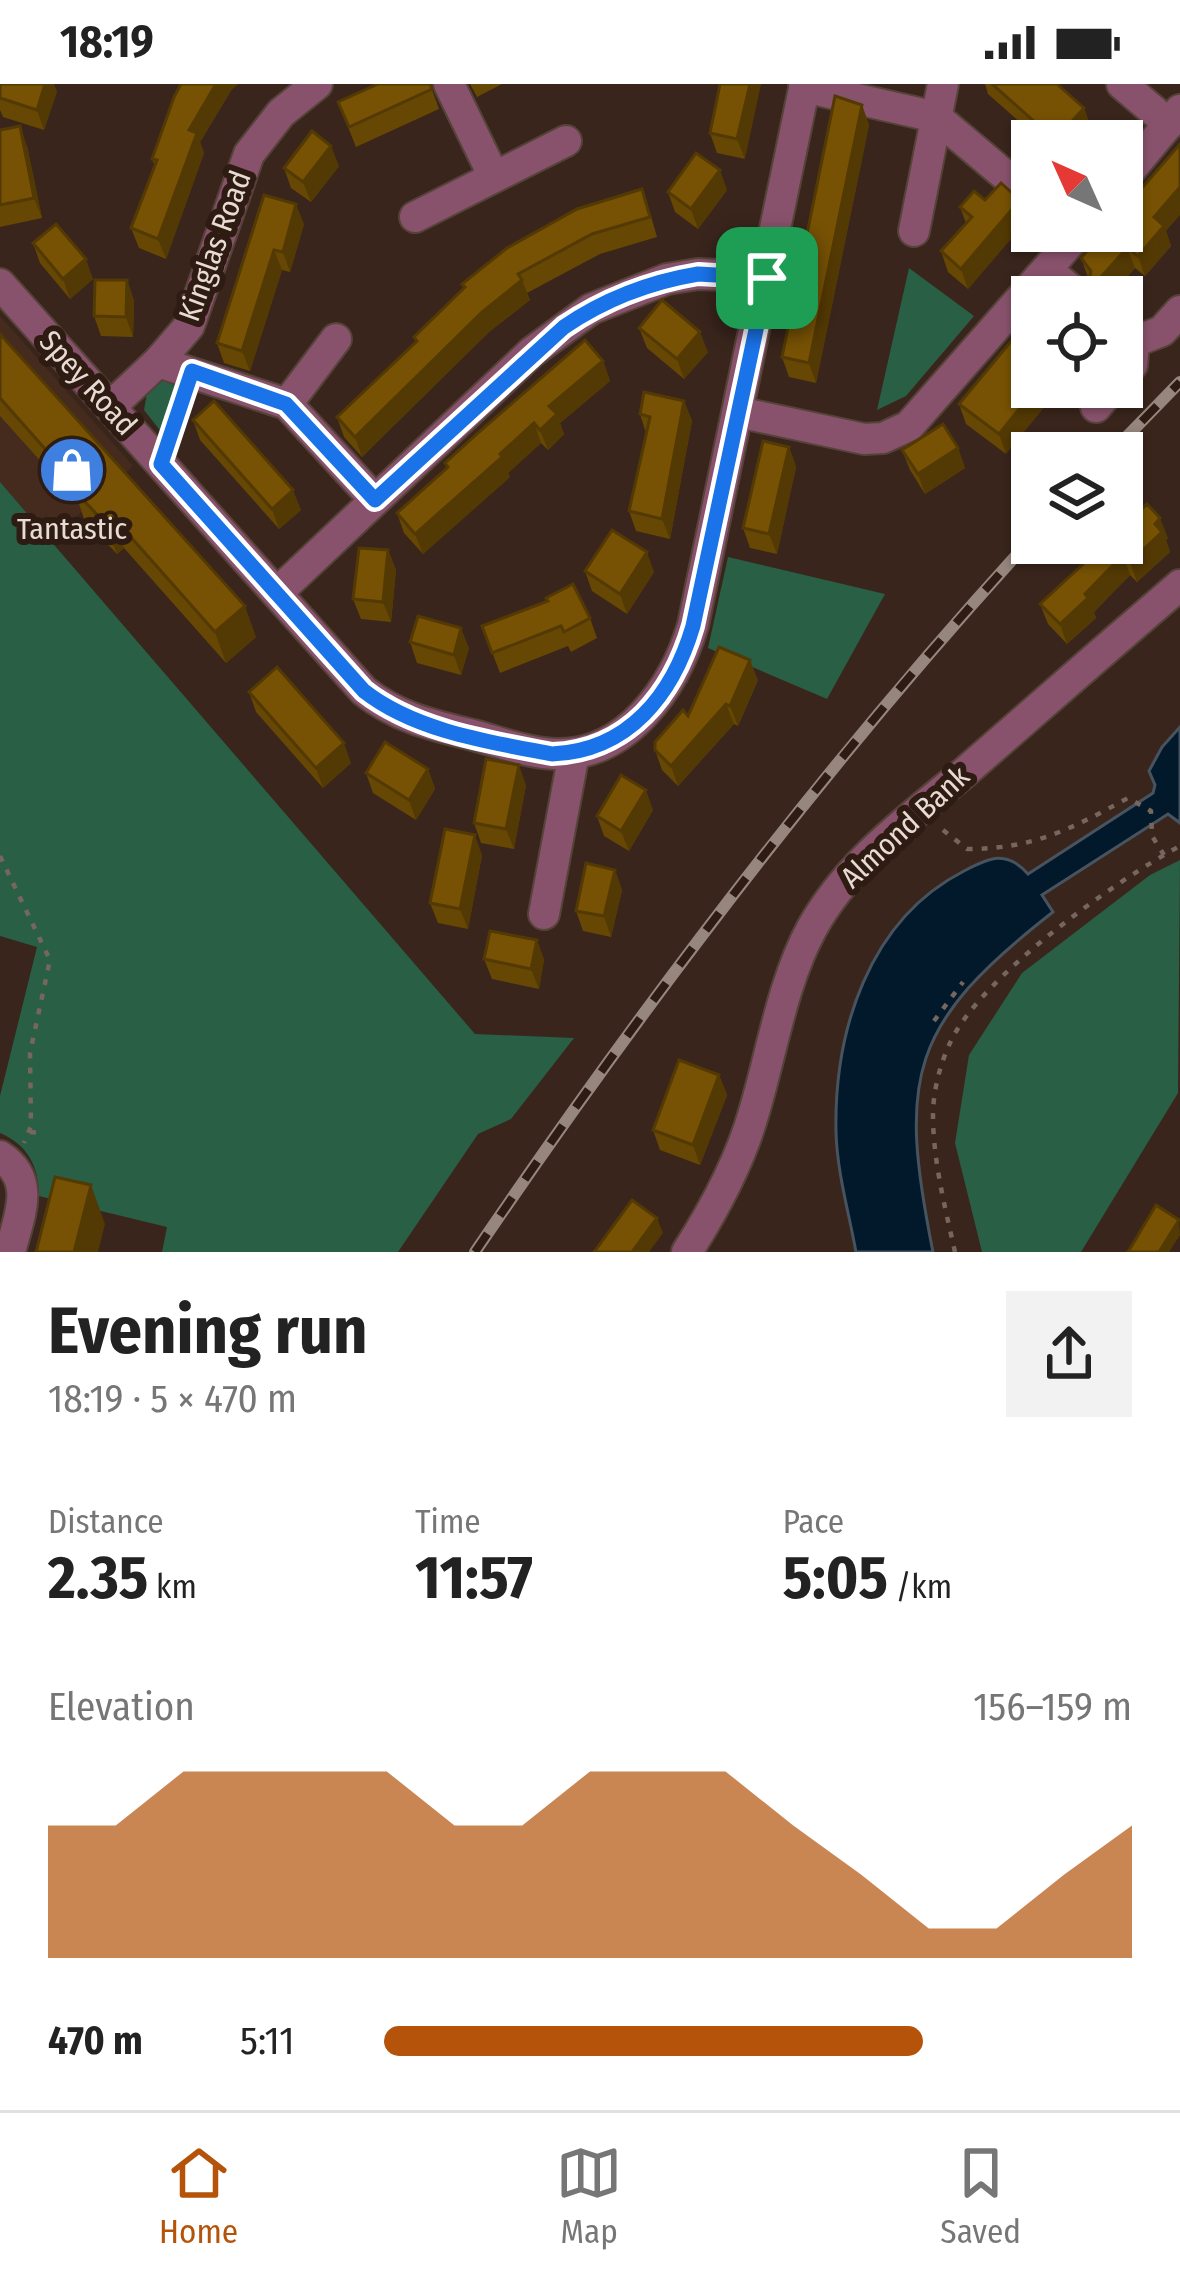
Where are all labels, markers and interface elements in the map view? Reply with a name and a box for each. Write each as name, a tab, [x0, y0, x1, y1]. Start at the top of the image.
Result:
text: 18:19	[60, 15, 154, 69]
north arrow	[1011, 120, 1143, 252]
map controls	[1011, 120, 1143, 564]
street label: Kinglas Road	[171, 166, 259, 326]
pin	[716, 227, 818, 329]
icon: arrive	[734, 245, 800, 311]
button: locate	[1011, 276, 1143, 408]
street label: Spey Road	[32, 323, 144, 443]
button: layers	[1011, 432, 1143, 564]
shop icon: Tantastic	[37, 435, 107, 505]
place label: Tantastic	[17, 511, 127, 547]
street label: Almond Bank	[833, 758, 977, 896]
text: Evening run	[48, 1291, 368, 1370]
button: share	[1006, 1291, 1132, 1417]
text: 18:19 · 5 × 470 m	[48, 1376, 297, 1422]
text: Distance	[48, 1502, 164, 1542]
text: Time	[415, 1502, 481, 1542]
text: Pace	[783, 1502, 844, 1542]
text: 2.35	[48, 1542, 148, 1614]
text: 11:57	[415, 1542, 533, 1614]
text: 5:05	[783, 1542, 888, 1614]
text: km	[148, 1567, 197, 1607]
text: /km	[888, 1567, 952, 1607]
text: Elevation	[48, 1684, 195, 1730]
text: 156–159 m	[973, 1684, 1132, 1730]
text: 470 m	[48, 2018, 143, 2064]
text: 5:11	[240, 2018, 294, 2064]
tab: Home	[159, 2140, 238, 2252]
tab: Map	[556, 2140, 622, 2252]
tab: Saved	[940, 2140, 1021, 2252]

